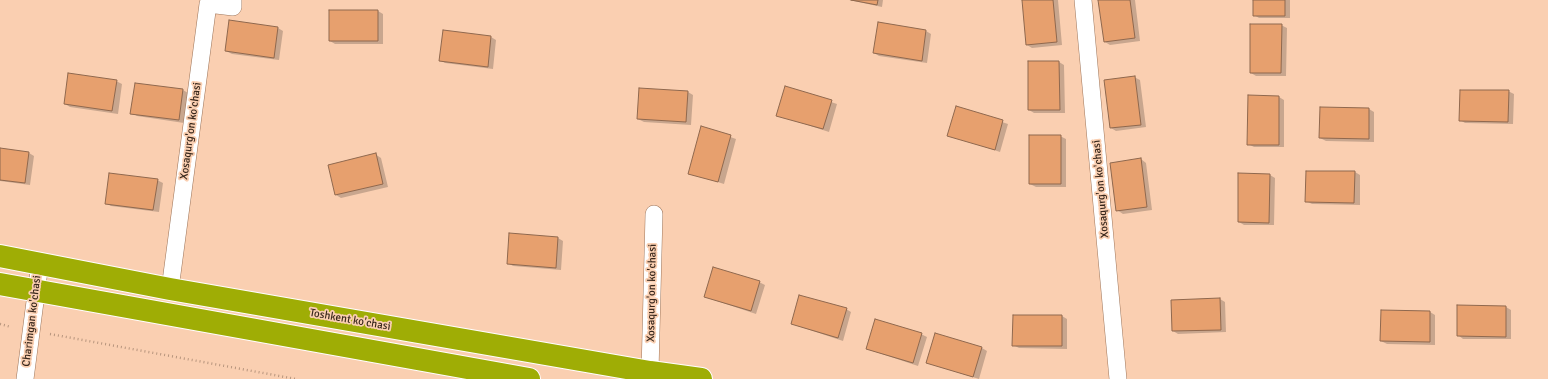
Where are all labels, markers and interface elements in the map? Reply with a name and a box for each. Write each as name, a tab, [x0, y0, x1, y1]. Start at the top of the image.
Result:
street label: Xosaqurg'on ko'chasi	[178, 81, 204, 181]
street label: Xosaqurg'on ko'chasi	[1090, 140, 1112, 238]
street label: Xosaqurg'on ko'chasi	[645, 244, 659, 342]
street label: Charimgan ko'chasi	[20, 275, 44, 367]
street label: Toshkent ko'chasi	[309, 306, 391, 334]

